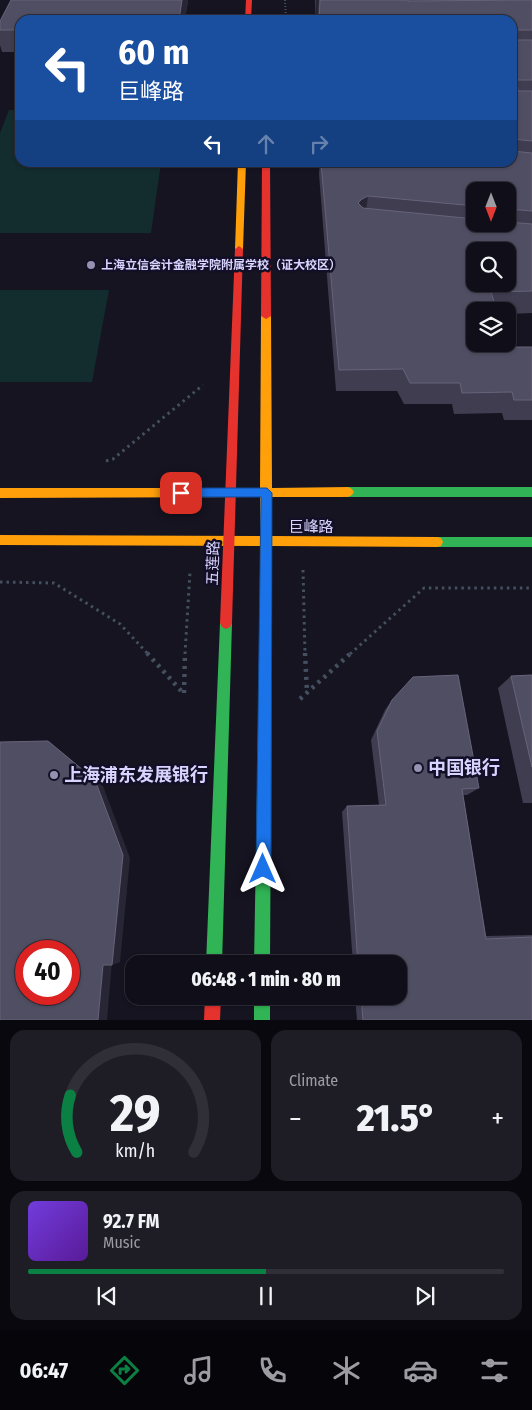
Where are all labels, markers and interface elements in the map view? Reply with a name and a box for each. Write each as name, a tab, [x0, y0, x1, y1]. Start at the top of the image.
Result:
text: 60 m	[118, 31, 189, 73]
icon: left	[35, 35, 100, 100]
text: 巨峰路	[118, 78, 184, 105]
icon: left	[199, 130, 227, 158]
icon: ahead	[252, 130, 280, 158]
icon: right	[305, 130, 333, 158]
north arrow	[466, 182, 516, 232]
map controls	[466, 182, 516, 352]
button: search	[466, 242, 516, 292]
place label: 上海立信会计金融学院附属学校（证大校区）	[101, 258, 341, 272]
marker: 上海立信会计金融学院附属学校（证大校区）	[85, 259, 97, 271]
button: layers	[466, 302, 516, 352]
pin	[160, 472, 202, 514]
icon: arrive	[167, 479, 195, 507]
street label: 巨峰路	[288, 518, 334, 536]
street label: 五莲路	[203, 540, 223, 586]
place label: 中国银行	[428, 757, 500, 779]
marker: 中国银行	[412, 762, 424, 774]
place label: 上海浦东发展银行	[64, 764, 208, 786]
marker: 上海浦东发展银行	[48, 769, 60, 781]
position arrow	[236, 842, 288, 894]
speed limit sign: 40	[15, 940, 80, 1005]
text: 06:48 · 1 min · 80 m	[191, 968, 341, 991]
text: Climate	[289, 1071, 338, 1090]
text: 29	[109, 1082, 161, 1145]
text: 21.5°	[357, 1095, 436, 1141]
text: −	[289, 1102, 302, 1135]
text: +	[491, 1102, 504, 1135]
text: km/h	[116, 1140, 155, 1162]
text: 92.7 FM	[103, 1210, 159, 1233]
text: Music	[103, 1233, 140, 1252]
icon: previous	[93, 1282, 121, 1310]
icon: pause	[252, 1282, 280, 1310]
icon: next	[411, 1282, 439, 1310]
icon: directions	[107, 1353, 142, 1388]
icon: music	[181, 1353, 216, 1388]
icon: phone	[255, 1353, 290, 1388]
icon: climate	[329, 1353, 364, 1388]
icon: car	[403, 1353, 438, 1388]
icon: filters	[477, 1353, 512, 1388]
text: 06:47	[20, 1357, 68, 1384]

